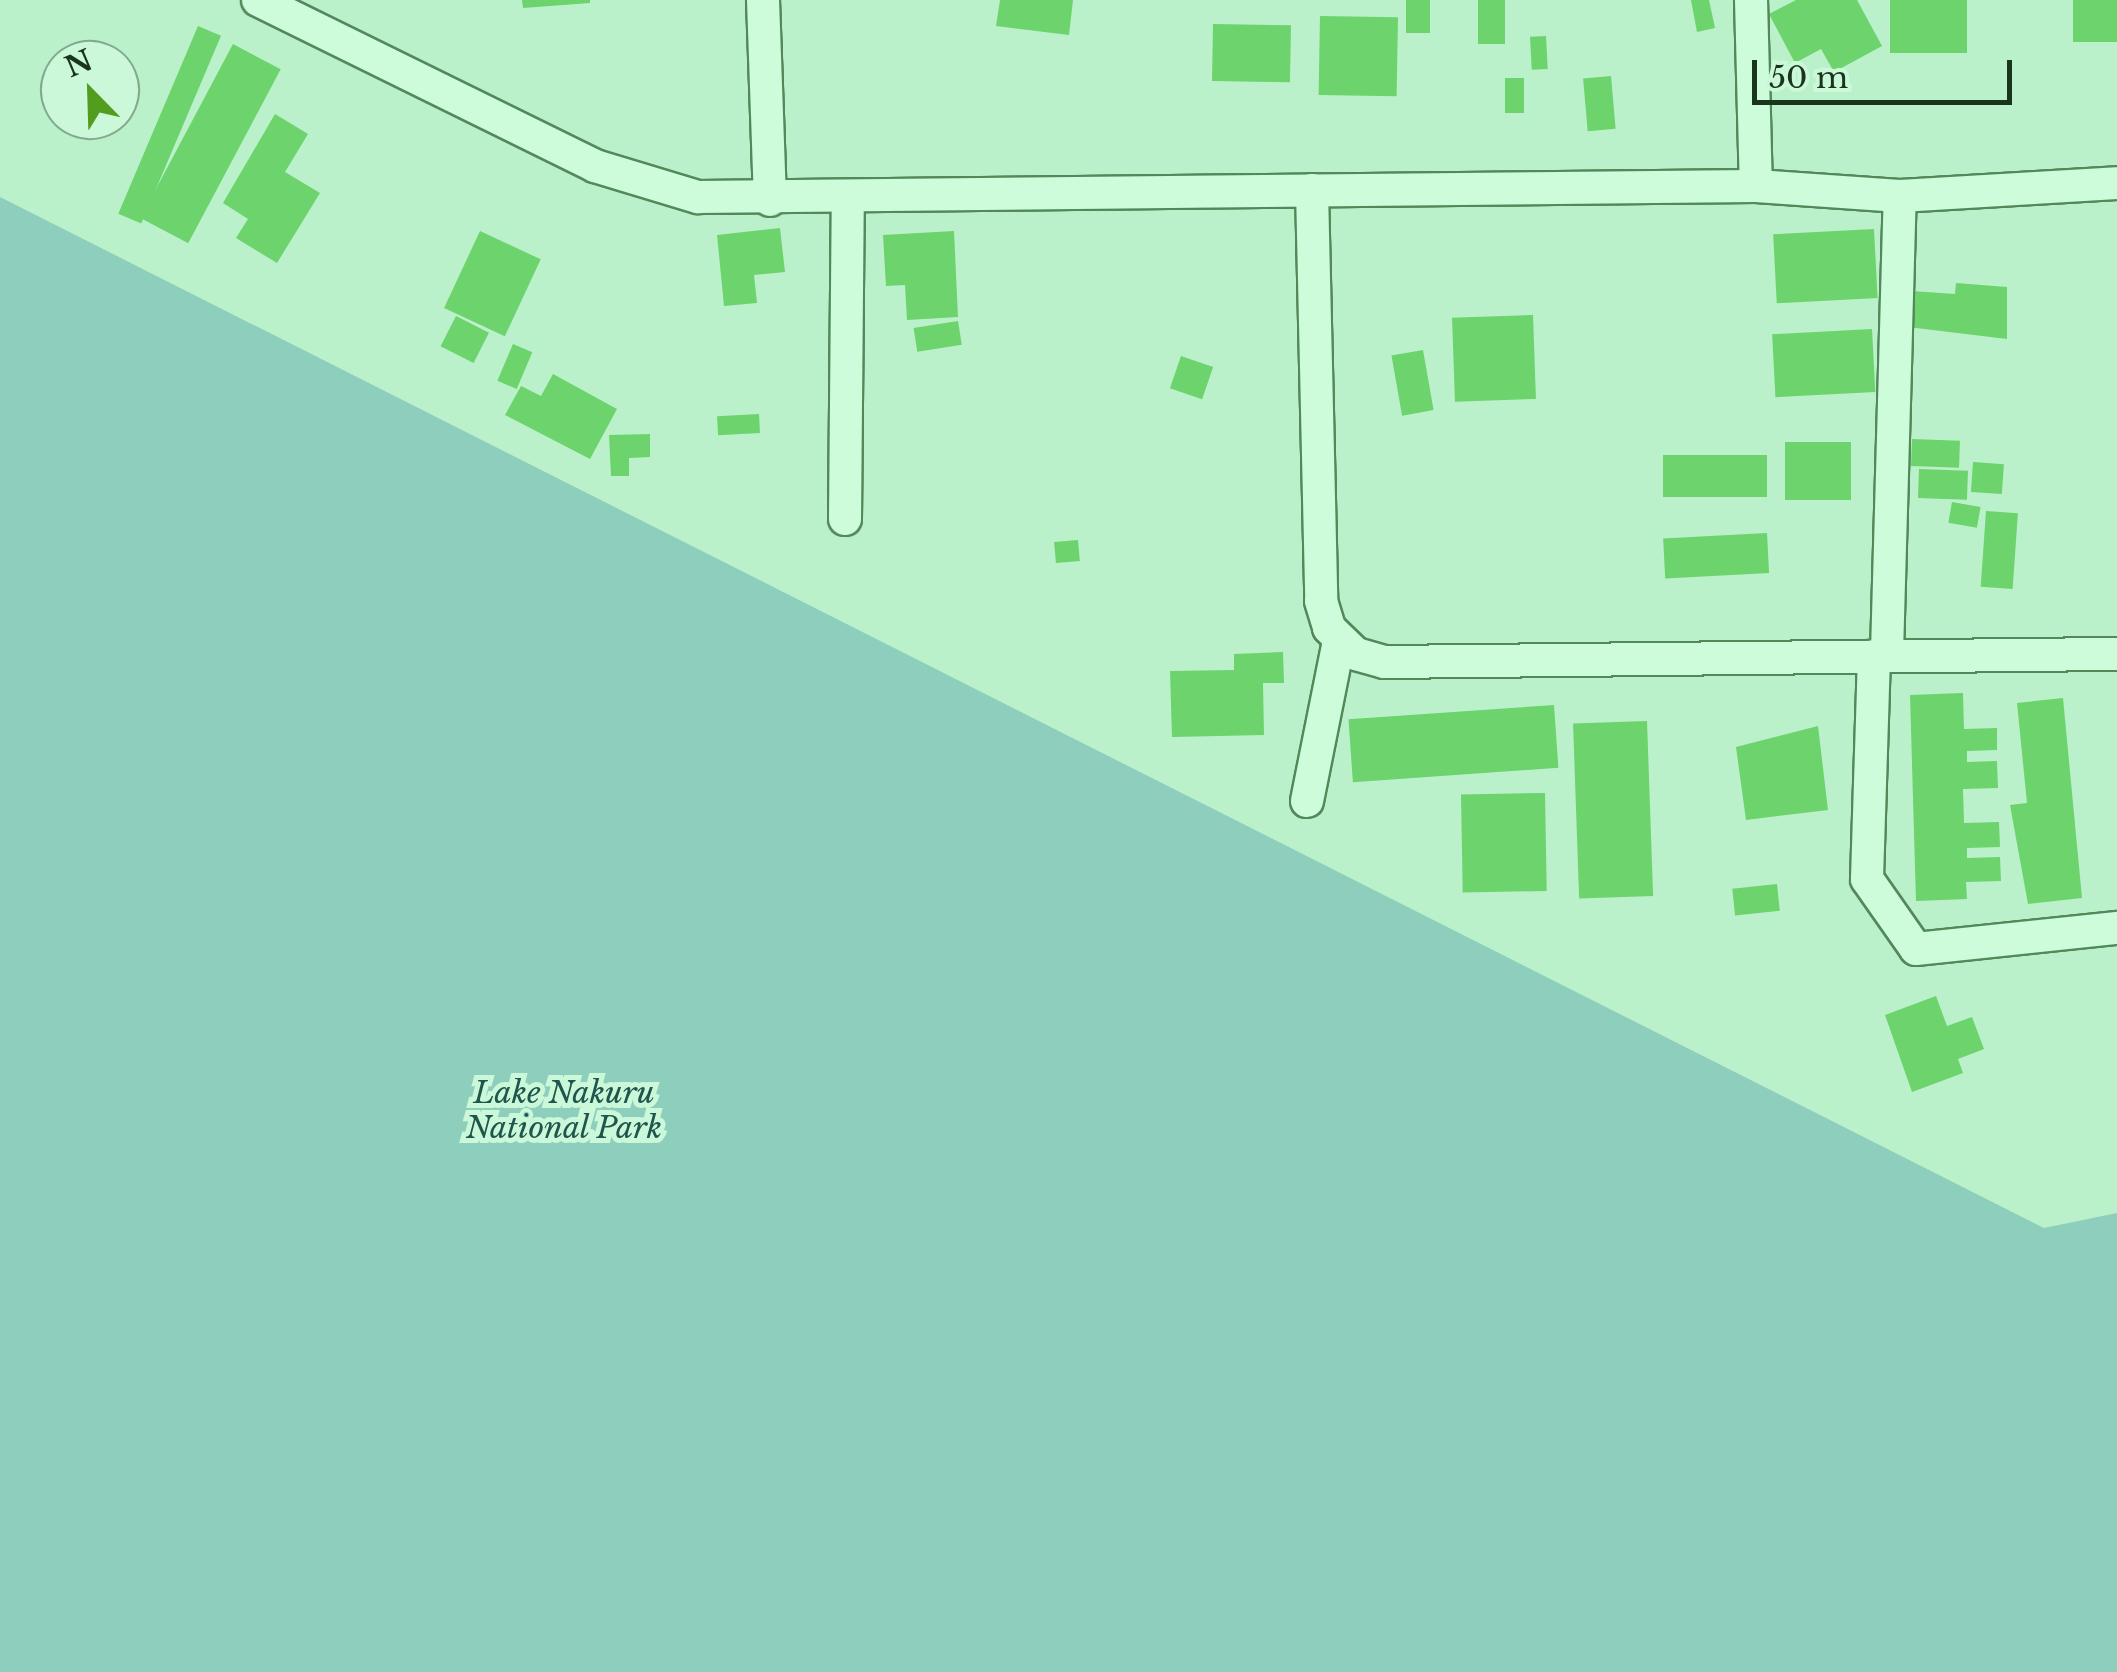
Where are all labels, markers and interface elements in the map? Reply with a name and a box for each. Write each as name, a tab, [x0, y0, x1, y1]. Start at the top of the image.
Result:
north arrow	[40, 40, 140, 140]
scale bar	[1757, 40, 2017, 102]
text: N	[60, 43, 98, 85]
text: 50 m	[1769, 59, 1848, 96]
park label: Lake Nakuru National Park	[465, 1075, 663, 1146]

